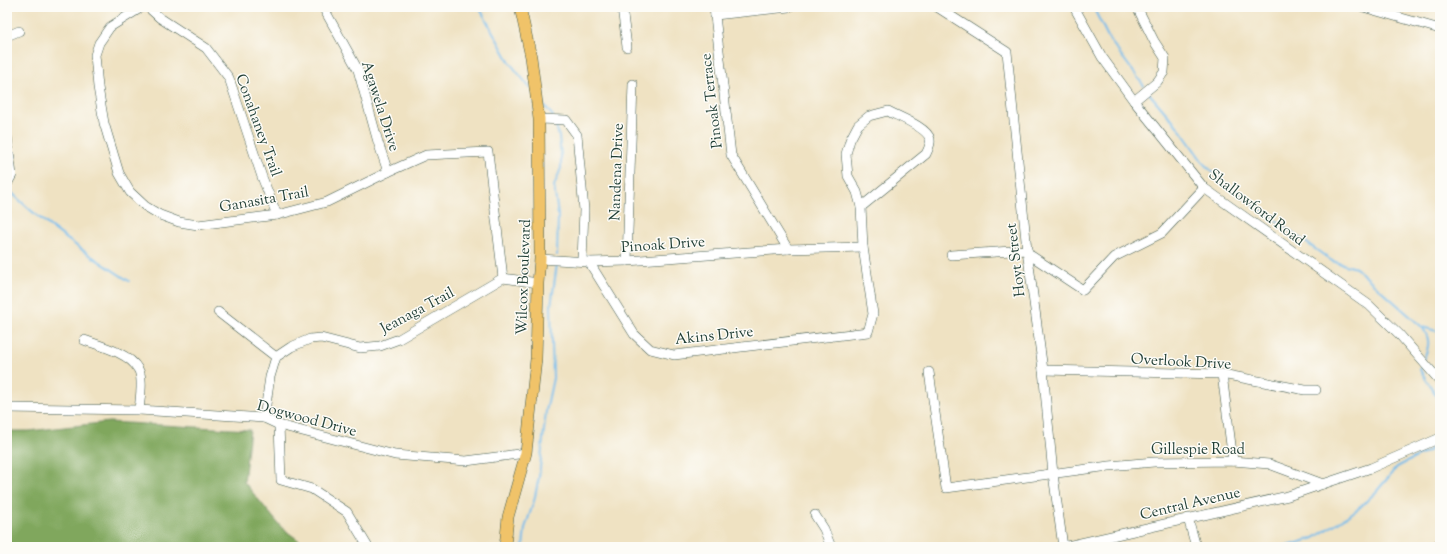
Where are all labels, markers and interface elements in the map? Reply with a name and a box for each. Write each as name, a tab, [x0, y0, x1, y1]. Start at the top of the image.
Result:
street label: Pinoak Terrace	[696, 52, 729, 150]
street label: Agawela Drive	[355, 59, 404, 154]
street label: Conahaney Trail	[229, 71, 286, 180]
street label: Nandena Drive	[605, 123, 630, 221]
street label: Shallowford Road	[1203, 165, 1309, 252]
street label: Ganasita Trail	[218, 182, 311, 219]
street label: Wilcox Boulevard	[512, 218, 537, 335]
street label: Hoyt Street	[1002, 222, 1031, 298]
street label: Pinoak Drive	[621, 232, 706, 259]
street label: Jeanaga Trail	[376, 283, 459, 340]
street label: Akins Drive	[674, 322, 754, 351]
street label: Overlook Drive	[1130, 349, 1232, 376]
street label: Dogwood Drive	[254, 396, 359, 443]
street label: Gillespie Road	[1151, 440, 1246, 461]
street label: Central Avenue	[1138, 483, 1243, 526]

